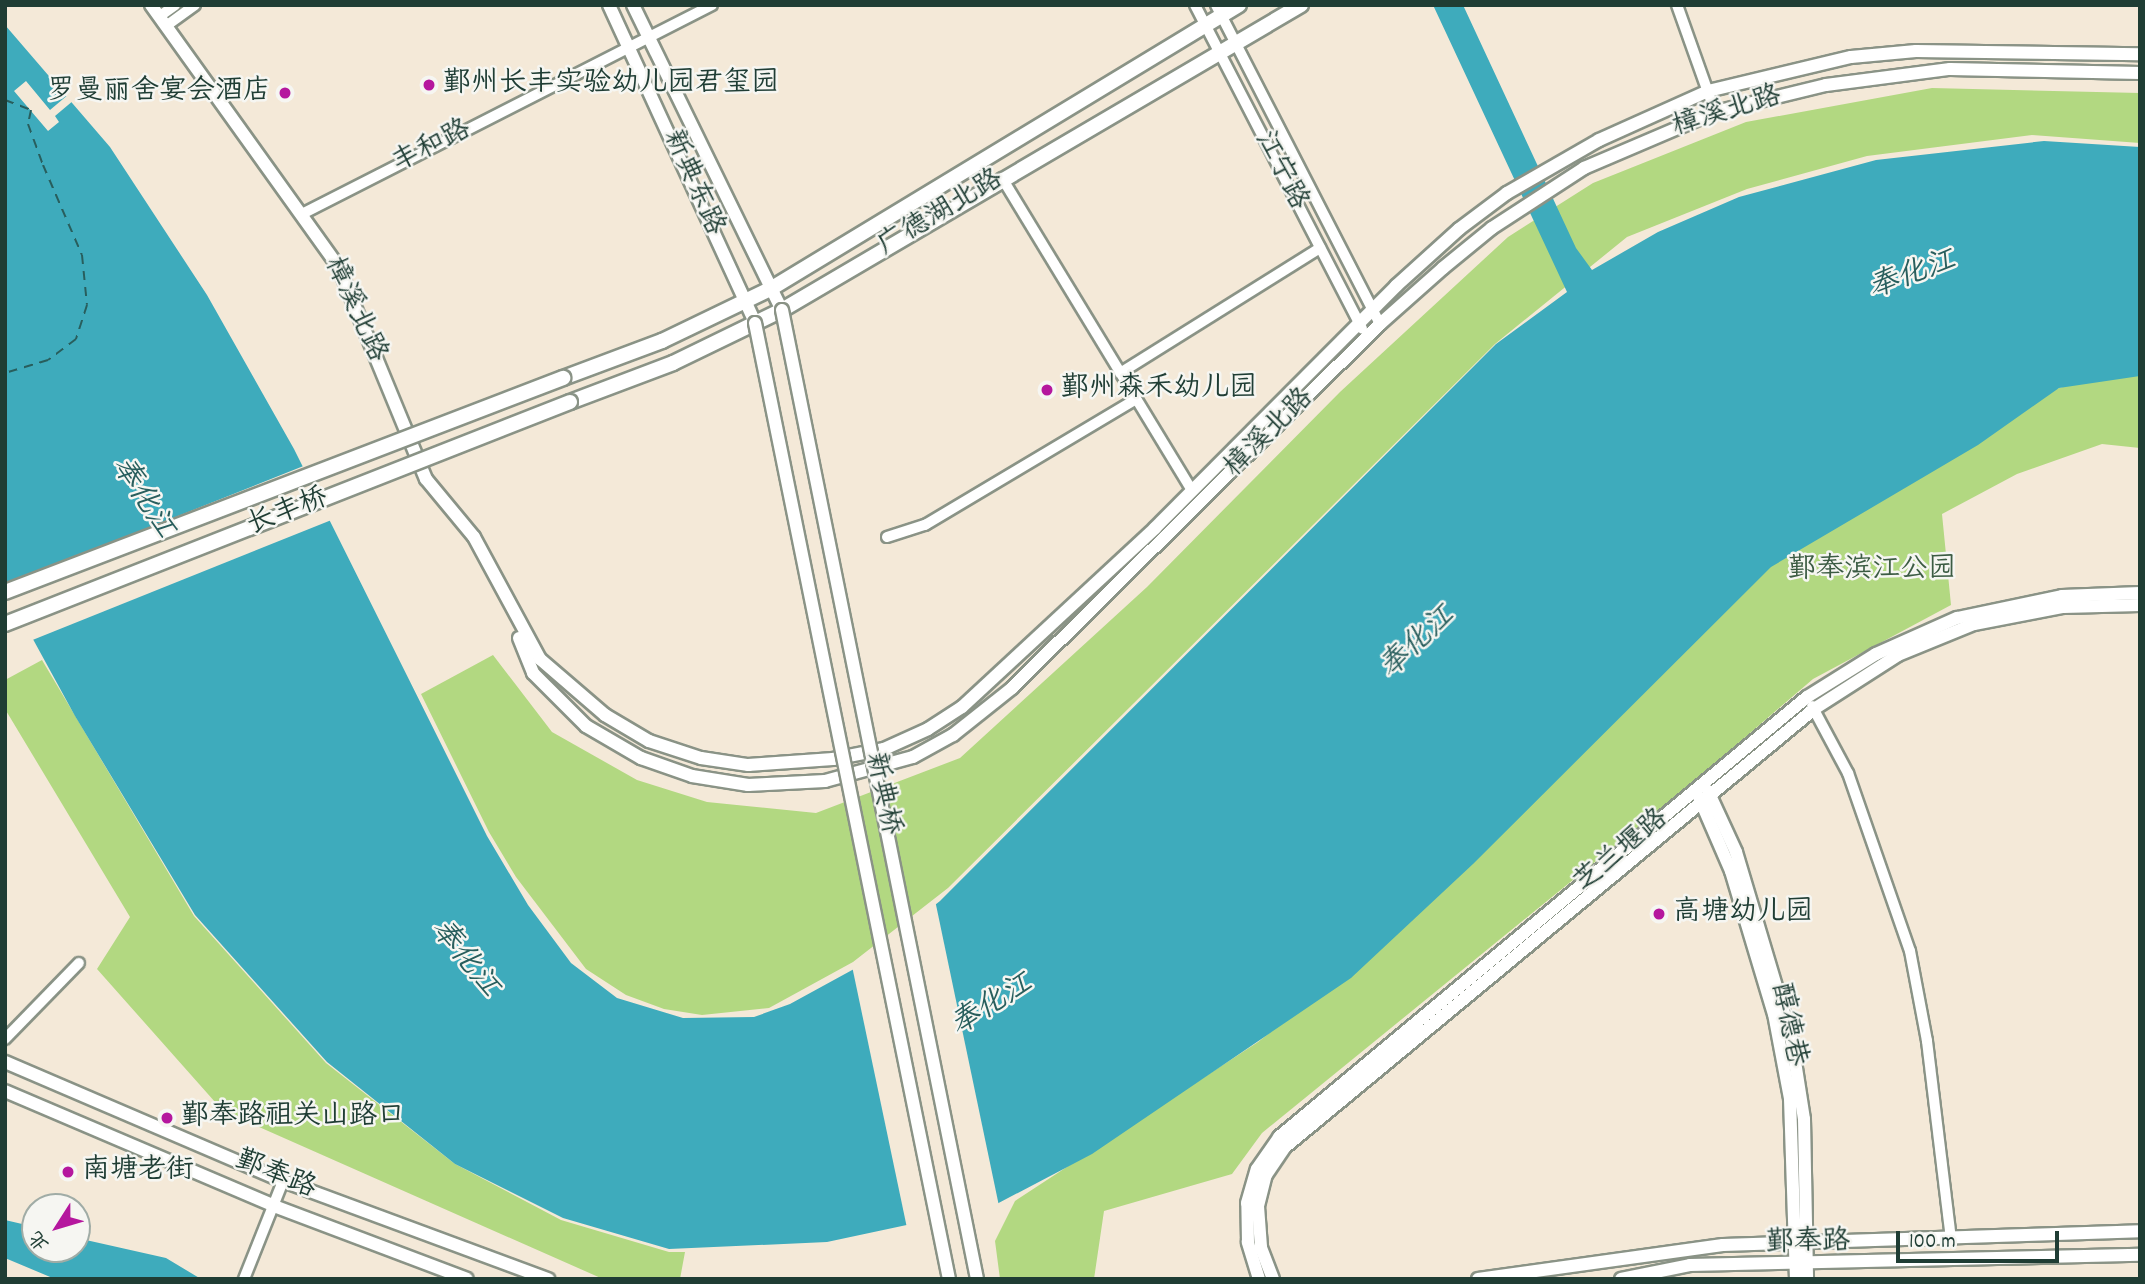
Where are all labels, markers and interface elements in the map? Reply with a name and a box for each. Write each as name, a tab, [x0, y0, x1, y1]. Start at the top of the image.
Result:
place label: 鄞州长丰实验幼儿园君玺园	[443, 68, 779, 102]
place label: 罗曼丽舍宴会酒店	[47, 76, 271, 110]
marker: 鄞州长丰实验幼儿园君玺园	[421, 77, 437, 93]
street label: 樟溪北路	[1669, 81, 1785, 145]
marker: 罗曼丽舍宴会酒店	[277, 85, 293, 101]
street label: 丰和路	[387, 114, 477, 182]
street label: 新典东路	[654, 125, 730, 241]
street label: 江宁路	[1246, 126, 1314, 216]
street label: 广德湖北路	[872, 164, 1010, 264]
water label: 奉化江	[1865, 245, 1961, 309]
street label: 樟溪北路	[315, 252, 393, 368]
place label: 鄞州森禾幼儿园	[1061, 373, 1257, 407]
marker: 鄞州森禾幼儿园	[1039, 382, 1055, 398]
street label: 樟溪北路	[1219, 383, 1321, 485]
water label: 奉化江	[101, 451, 181, 547]
street label: 长丰桥	[243, 482, 333, 544]
park label: 鄞奉滨江公园	[1788, 554, 1956, 588]
water label: 奉化江	[1374, 600, 1464, 688]
street label: 新典桥	[856, 749, 906, 839]
street label: 芝兰堰路	[1568, 803, 1676, 901]
place label: 高塘幼儿园	[1673, 897, 1813, 931]
marker: 高塘幼儿园	[1651, 906, 1667, 922]
water label: 奉化江	[421, 914, 505, 1006]
water label: 奉化江	[945, 968, 1041, 1046]
street label: 醇德巷	[1762, 980, 1812, 1070]
place label: 鄞奉路祖关山路口	[181, 1101, 405, 1135]
marker: 鄞奉路祖关山路口	[159, 1110, 175, 1126]
street label: 鄞奉路	[230, 1145, 320, 1207]
place label: 南塘老街	[82, 1155, 194, 1189]
marker: 南塘老街	[60, 1164, 76, 1180]
north arrow	[21, 1193, 91, 1263]
scale bar	[1900, 1218, 2063, 1262]
text: 北	[24, 1224, 57, 1255]
street label: 鄞奉路	[1766, 1226, 1850, 1262]
text: 100 m	[1909, 1228, 1956, 1258]

